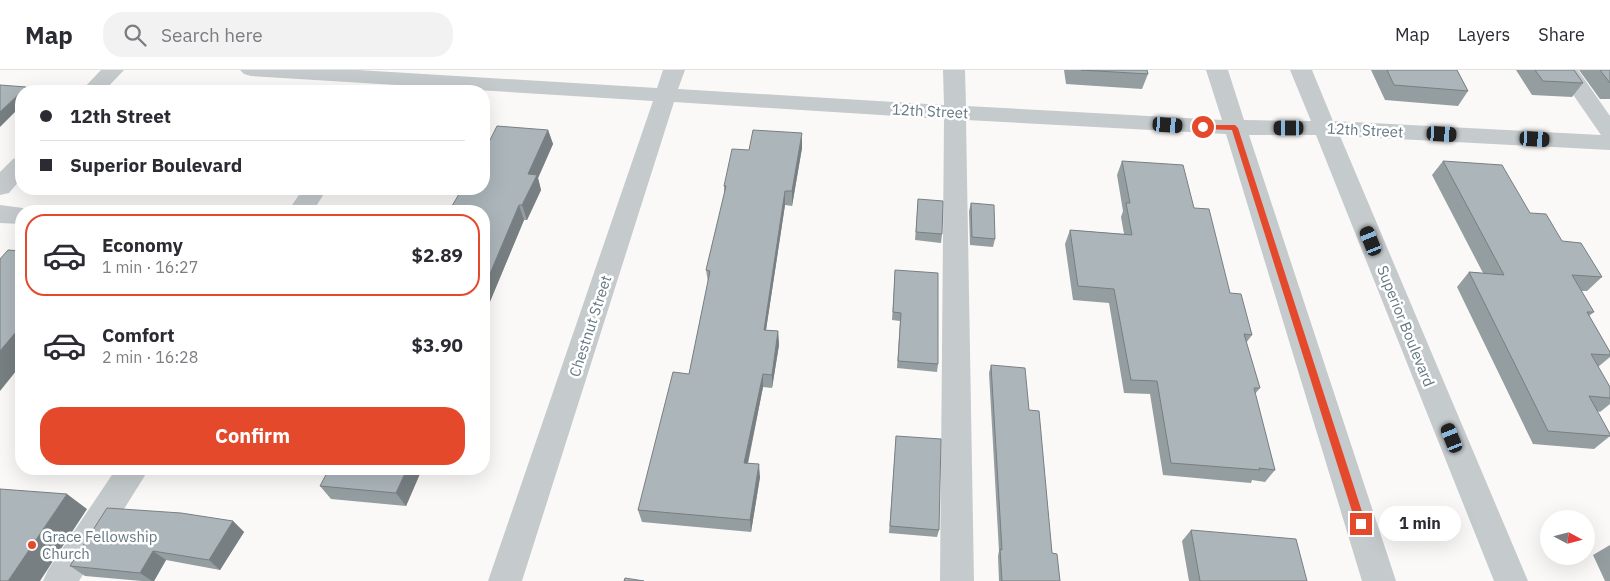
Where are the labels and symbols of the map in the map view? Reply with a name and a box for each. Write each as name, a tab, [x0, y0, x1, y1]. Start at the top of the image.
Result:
street label: 12th Street	[891, 100, 969, 122]
car	[1152, 116, 1183, 134]
route start	[1192, 116, 1214, 138]
street label: 12th Street	[1326, 119, 1404, 141]
car	[1274, 121, 1304, 136]
car	[1426, 126, 1457, 142]
car	[1519, 131, 1550, 147]
car	[1358, 224, 1383, 258]
street label: Superior Boulevard	[1373, 263, 1439, 389]
street label: Chestnut Street	[565, 273, 615, 379]
car	[1439, 421, 1464, 455]
callout: 1 min	[1378, 506, 1461, 542]
north arrow	[1540, 510, 1595, 565]
route end	[1350, 513, 1372, 535]
place label: Grace Fellowship Church	[42, 527, 158, 563]
marker: Grace Fellowship Church	[26, 539, 38, 551]

